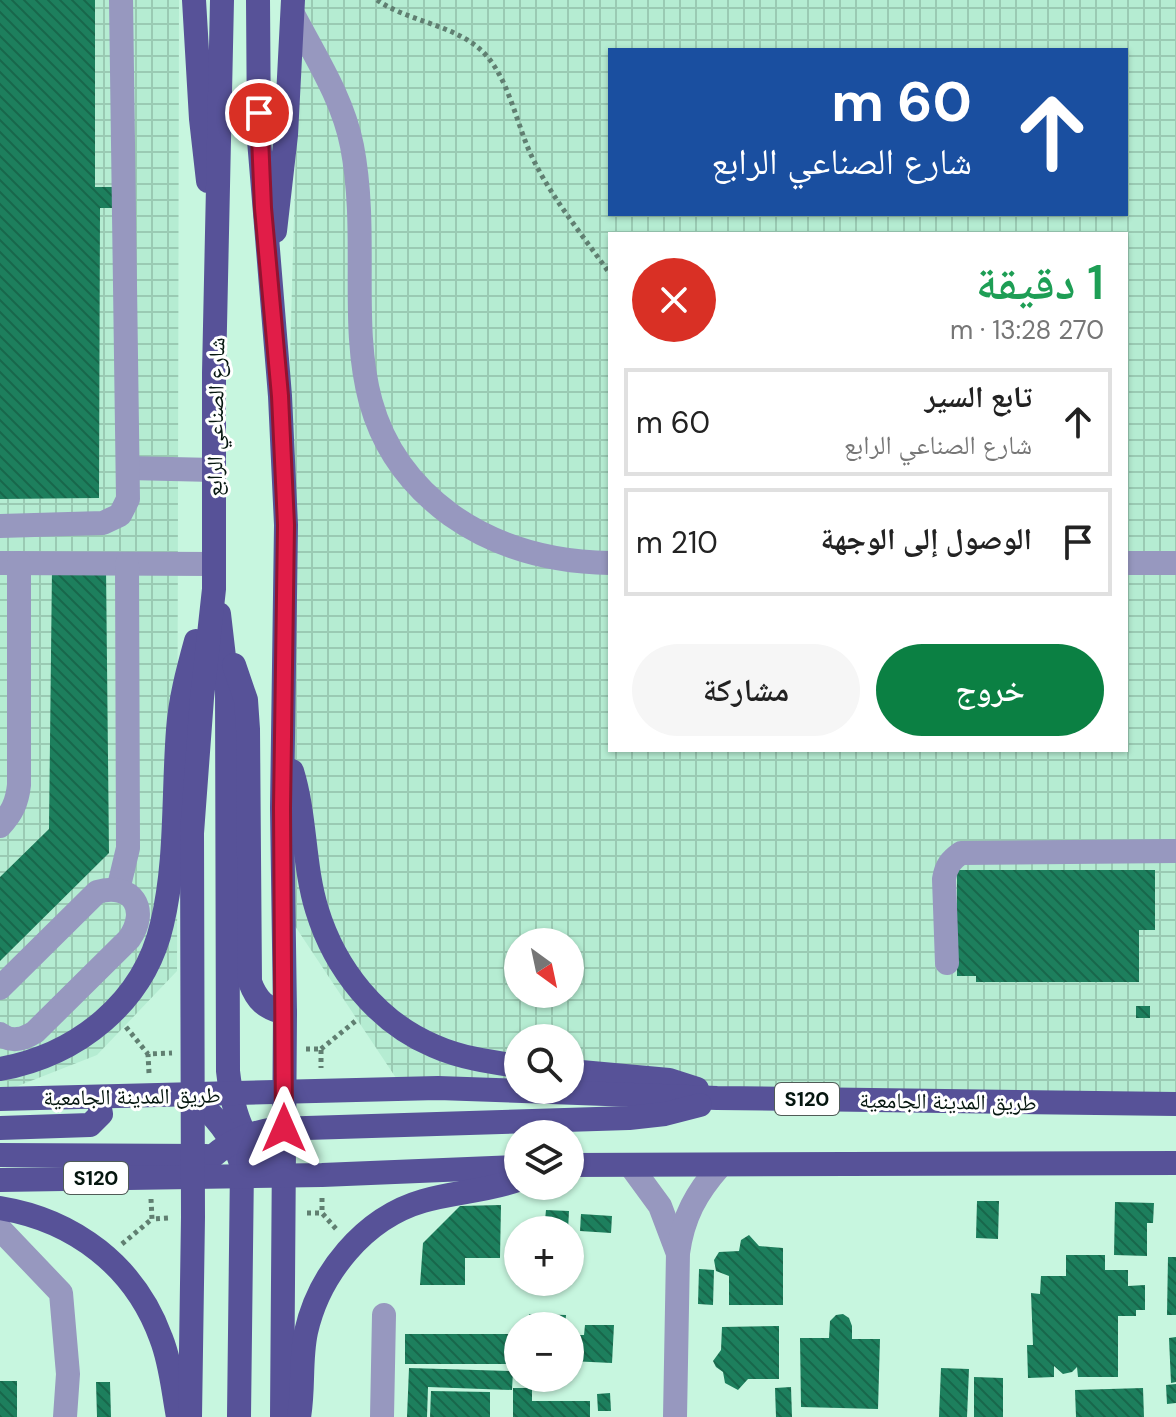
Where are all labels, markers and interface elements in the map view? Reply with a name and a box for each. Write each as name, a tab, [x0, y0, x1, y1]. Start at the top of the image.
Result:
text: 60 m	[831, 65, 972, 138]
pin	[225, 79, 293, 147]
icon: ahead	[1000, 80, 1104, 184]
icon: arrive	[237, 91, 281, 135]
text: شارع الصناعي الرابع	[711, 138, 972, 185]
text: 1 دقيقة	[976, 251, 1104, 314]
button: close	[632, 258, 716, 342]
text: 270 m · 13:28	[950, 313, 1104, 347]
street label: شارع الصناعي الرابع	[200, 337, 234, 497]
text: تابع السير	[925, 377, 1032, 416]
icon: ahead	[1056, 400, 1100, 444]
text: 60 m	[636, 403, 710, 442]
text: شارع الصناعي الرابع	[844, 428, 1032, 462]
text: الوصول إلى الوجهة	[821, 519, 1032, 558]
icon: arrive	[1056, 520, 1100, 564]
text: 210 m	[636, 523, 718, 562]
button: مشاركة	[632, 644, 860, 736]
button: خروج	[876, 644, 1104, 736]
north arrow	[504, 928, 584, 1008]
map controls	[504, 928, 584, 1392]
button: search	[504, 1024, 584, 1104]
street label: طريق المدينة الجامعية	[43, 1080, 221, 1113]
road number: S120	[775, 1083, 839, 1115]
street label: طريق المدينة الجامعية	[859, 1085, 1037, 1118]
position arrow	[242, 1086, 326, 1170]
button: layers	[504, 1120, 584, 1200]
road number: S120	[64, 1162, 128, 1194]
button: +	[504, 1216, 584, 1296]
button: −	[504, 1312, 584, 1392]

